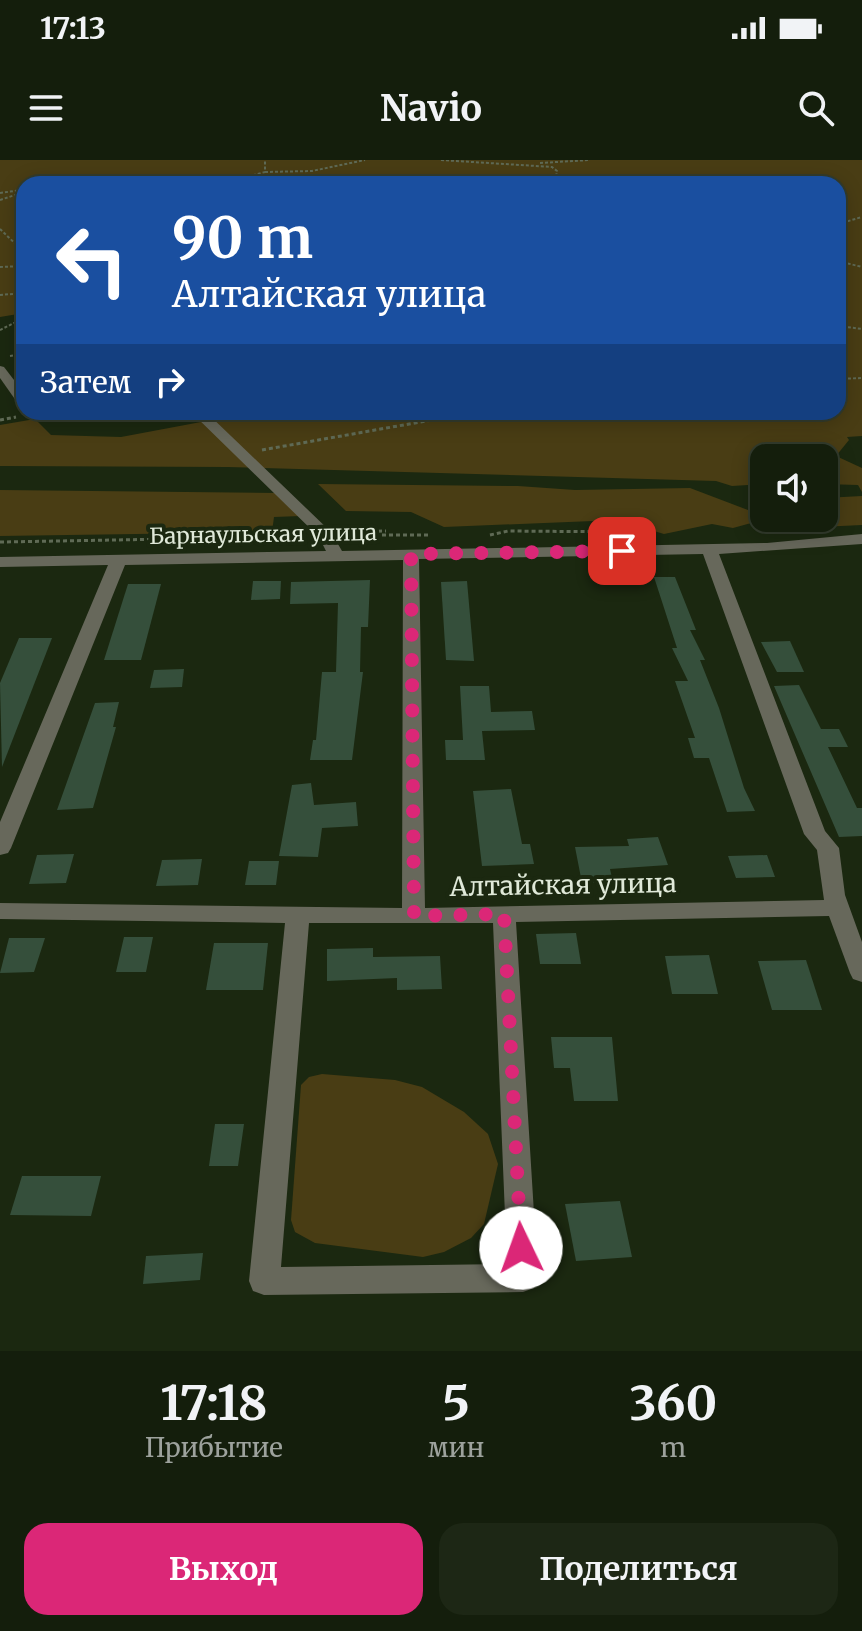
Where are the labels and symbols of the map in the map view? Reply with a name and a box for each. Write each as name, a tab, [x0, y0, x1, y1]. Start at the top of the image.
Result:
pin	[588, 517, 656, 585]
street label: Барнаульская улица	[149, 518, 377, 550]
street label: Алтайская улица	[448, 866, 677, 903]
position arrow	[479, 1206, 563, 1290]

